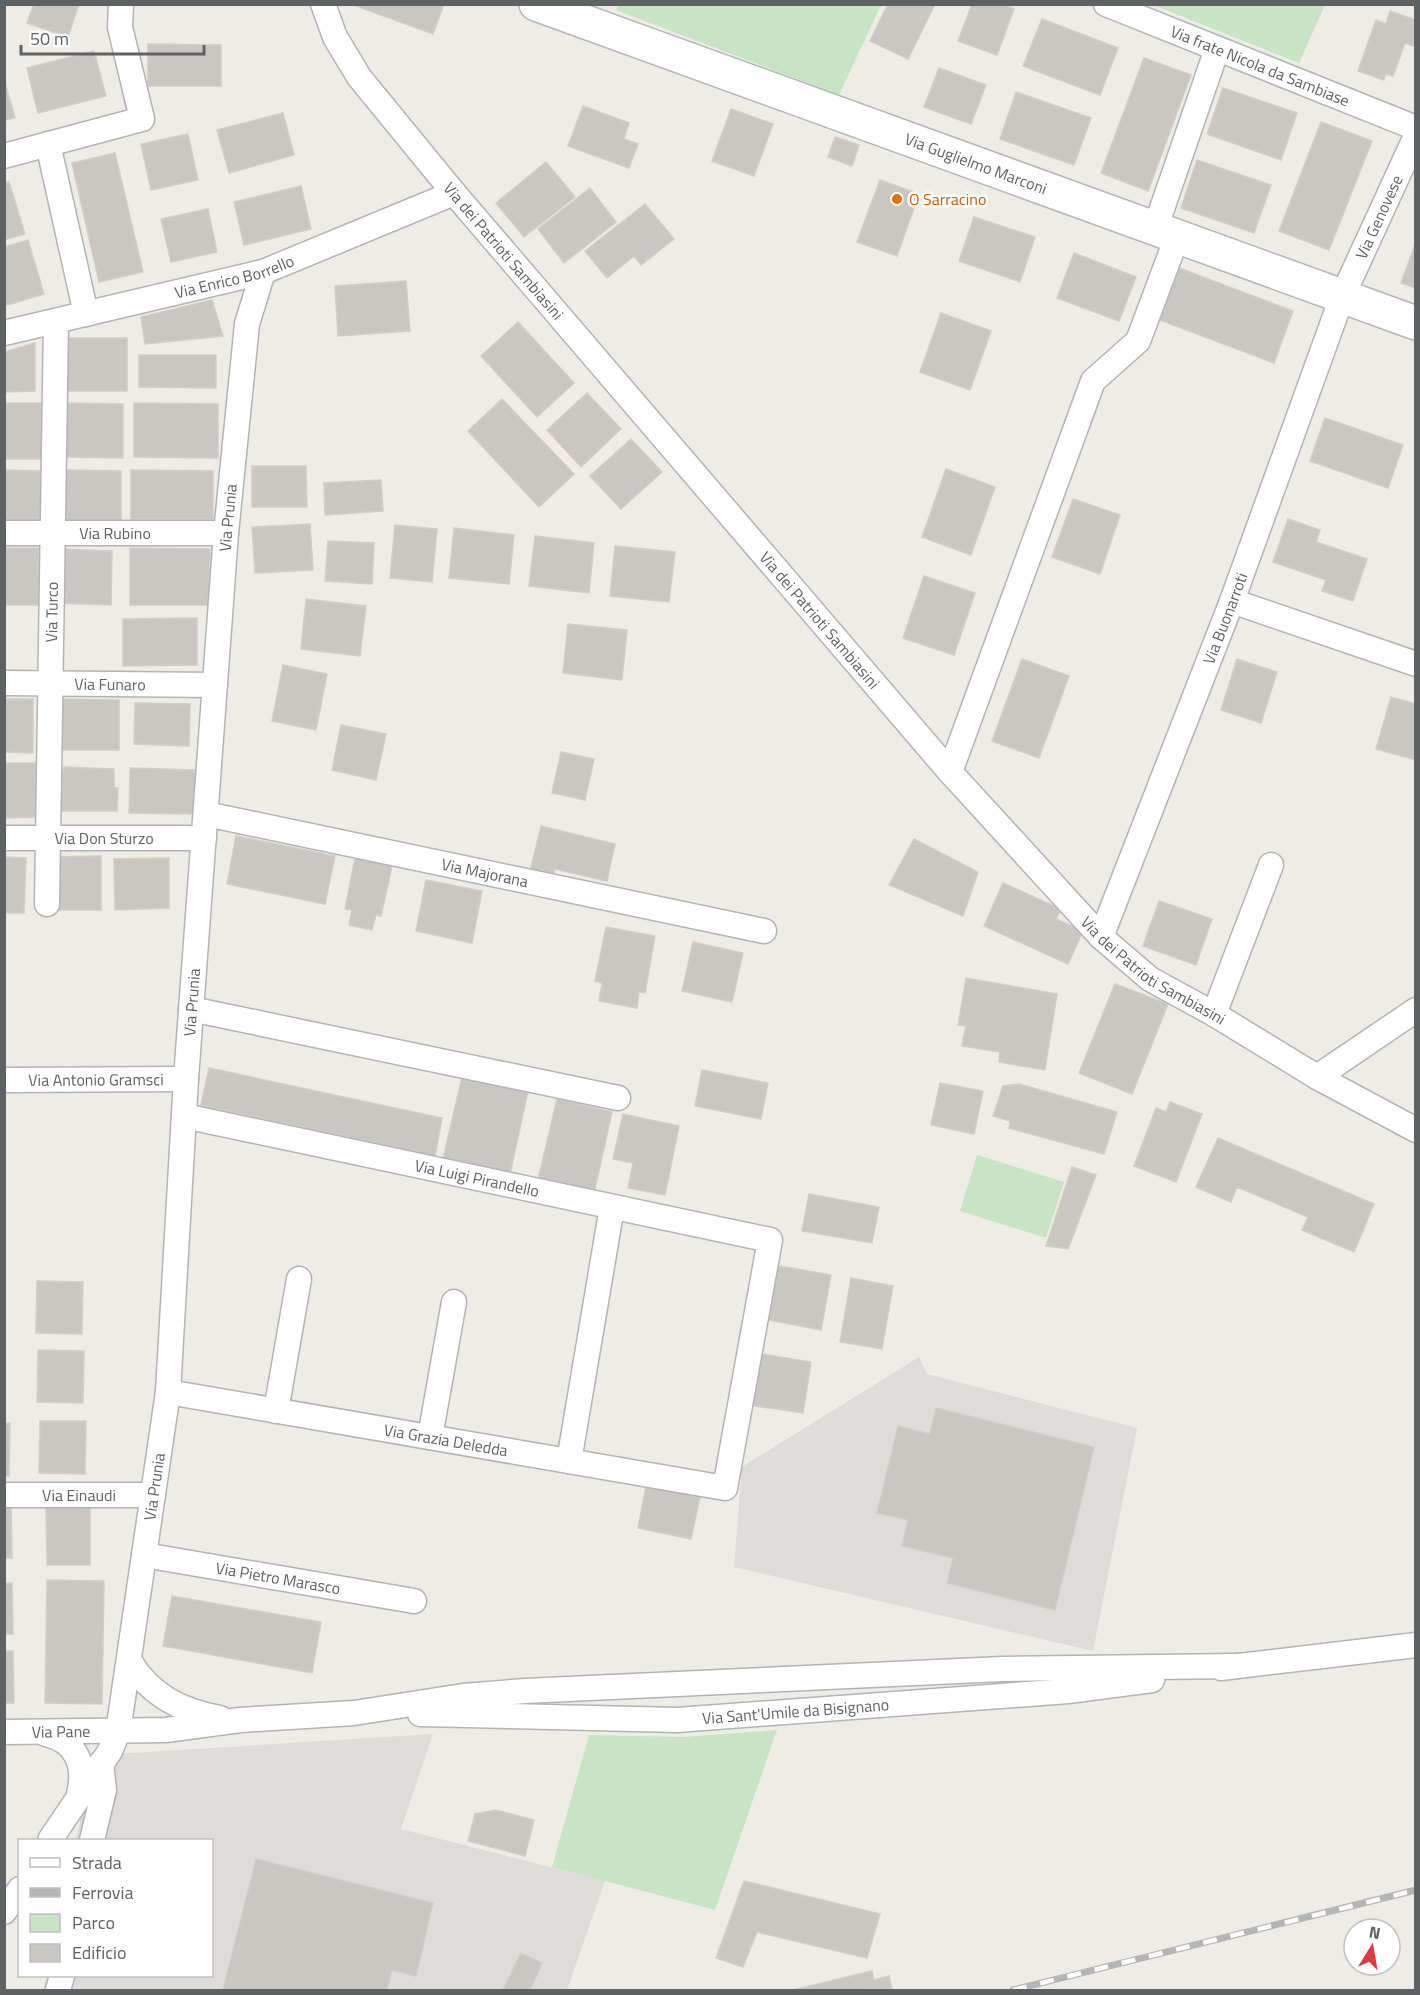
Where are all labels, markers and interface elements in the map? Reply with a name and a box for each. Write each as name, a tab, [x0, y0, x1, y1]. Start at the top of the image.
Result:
scale bar	[21, 18, 204, 56]
street label: Via frate Nicola da Sambiase	[1167, 19, 1353, 112]
text: 50 m	[30, 25, 69, 52]
street label: Via Guglielmo Marconi	[902, 127, 1050, 200]
street label: Via Genovese	[1349, 171, 1409, 263]
street label: Via dei Patrioti Sambiasini	[438, 177, 569, 325]
place label: O Sarracino	[909, 187, 986, 211]
marker: O Sarracino	[890, 192, 904, 206]
street label: Via Enrico Borrello	[172, 249, 298, 304]
street label: Via Prunia	[213, 483, 243, 552]
street label: Via Rubino	[79, 521, 151, 545]
street label: Via dei Patrioti Sambiasini	[754, 546, 886, 694]
street label: Via Buonarroti	[1197, 569, 1253, 668]
street label: Via Turco	[39, 582, 64, 643]
street label: Via Funaro	[74, 672, 146, 696]
street label: Via Don Sturzo	[54, 826, 154, 850]
street label: Via Majorana	[439, 852, 530, 893]
street label: Via dei Patrioti Sambiasini	[1075, 910, 1230, 1030]
street label: Via Prunia	[177, 968, 206, 1037]
street label: Via Antonio Gramsci	[28, 1067, 164, 1092]
street label: Via Luigi Pirandello	[413, 1153, 541, 1203]
street label: Via Grazia Deledda	[382, 1417, 510, 1462]
street label: Via Prunia	[137, 1451, 171, 1522]
street label: Via Einaudi	[42, 1483, 116, 1507]
street label: Via Pietro Marasco	[214, 1555, 342, 1600]
street label: Via Sant'Umile da Bisignano	[701, 1692, 890, 1730]
street label: Via Pane	[32, 1719, 90, 1744]
legend	[18, 1839, 213, 1977]
text: Strada	[72, 1849, 122, 1876]
text: Ferrovia	[72, 1879, 133, 1906]
text: Parco	[72, 1909, 115, 1936]
north arrow	[1342, 1917, 1402, 1977]
text: N	[1367, 1919, 1383, 1945]
text: Edificio	[72, 1939, 126, 1966]

